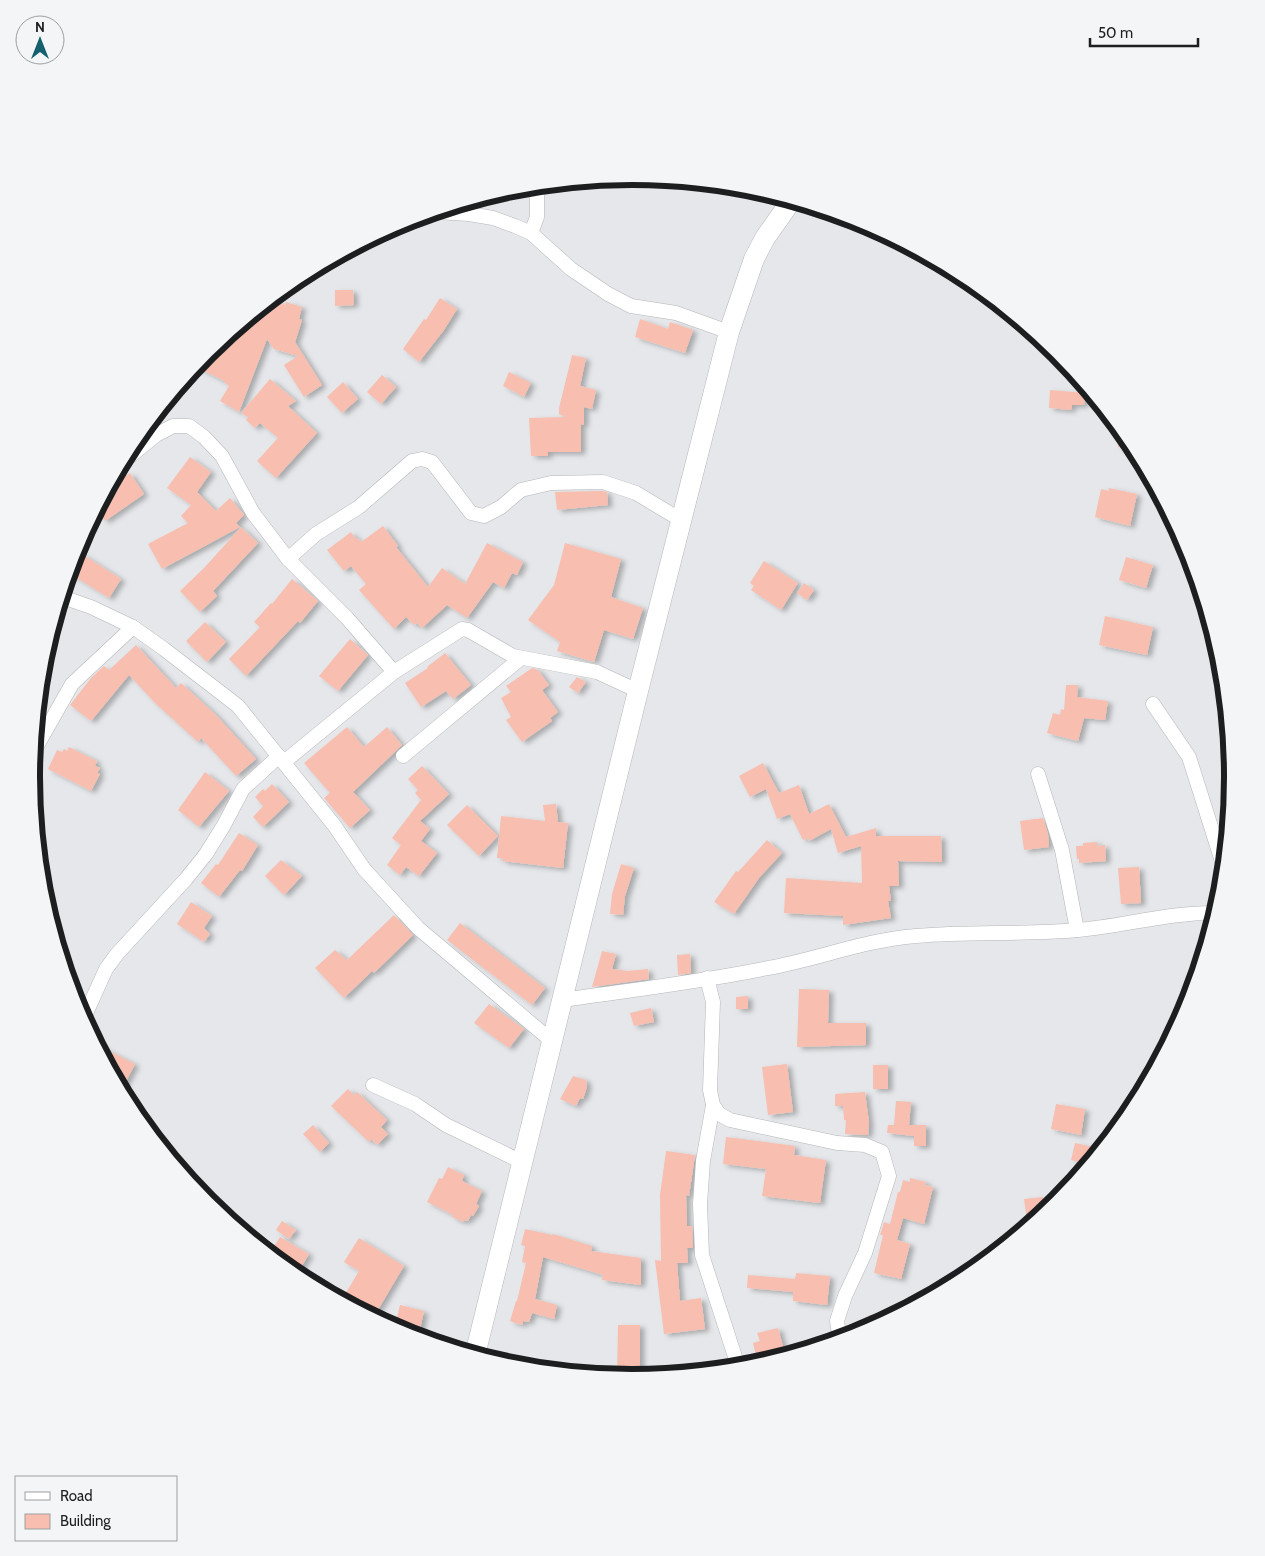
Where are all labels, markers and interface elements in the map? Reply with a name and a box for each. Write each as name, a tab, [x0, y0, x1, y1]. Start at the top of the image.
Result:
north arrow	[15, 15, 65, 65]
scale bar	[1090, 15, 1198, 47]
text: N	[35, 18, 45, 36]
text: 50 m	[1098, 24, 1133, 42]
legend	[15, 1476, 178, 1541]
text: Road	[60, 1487, 93, 1505]
text: Building	[60, 1512, 111, 1530]

